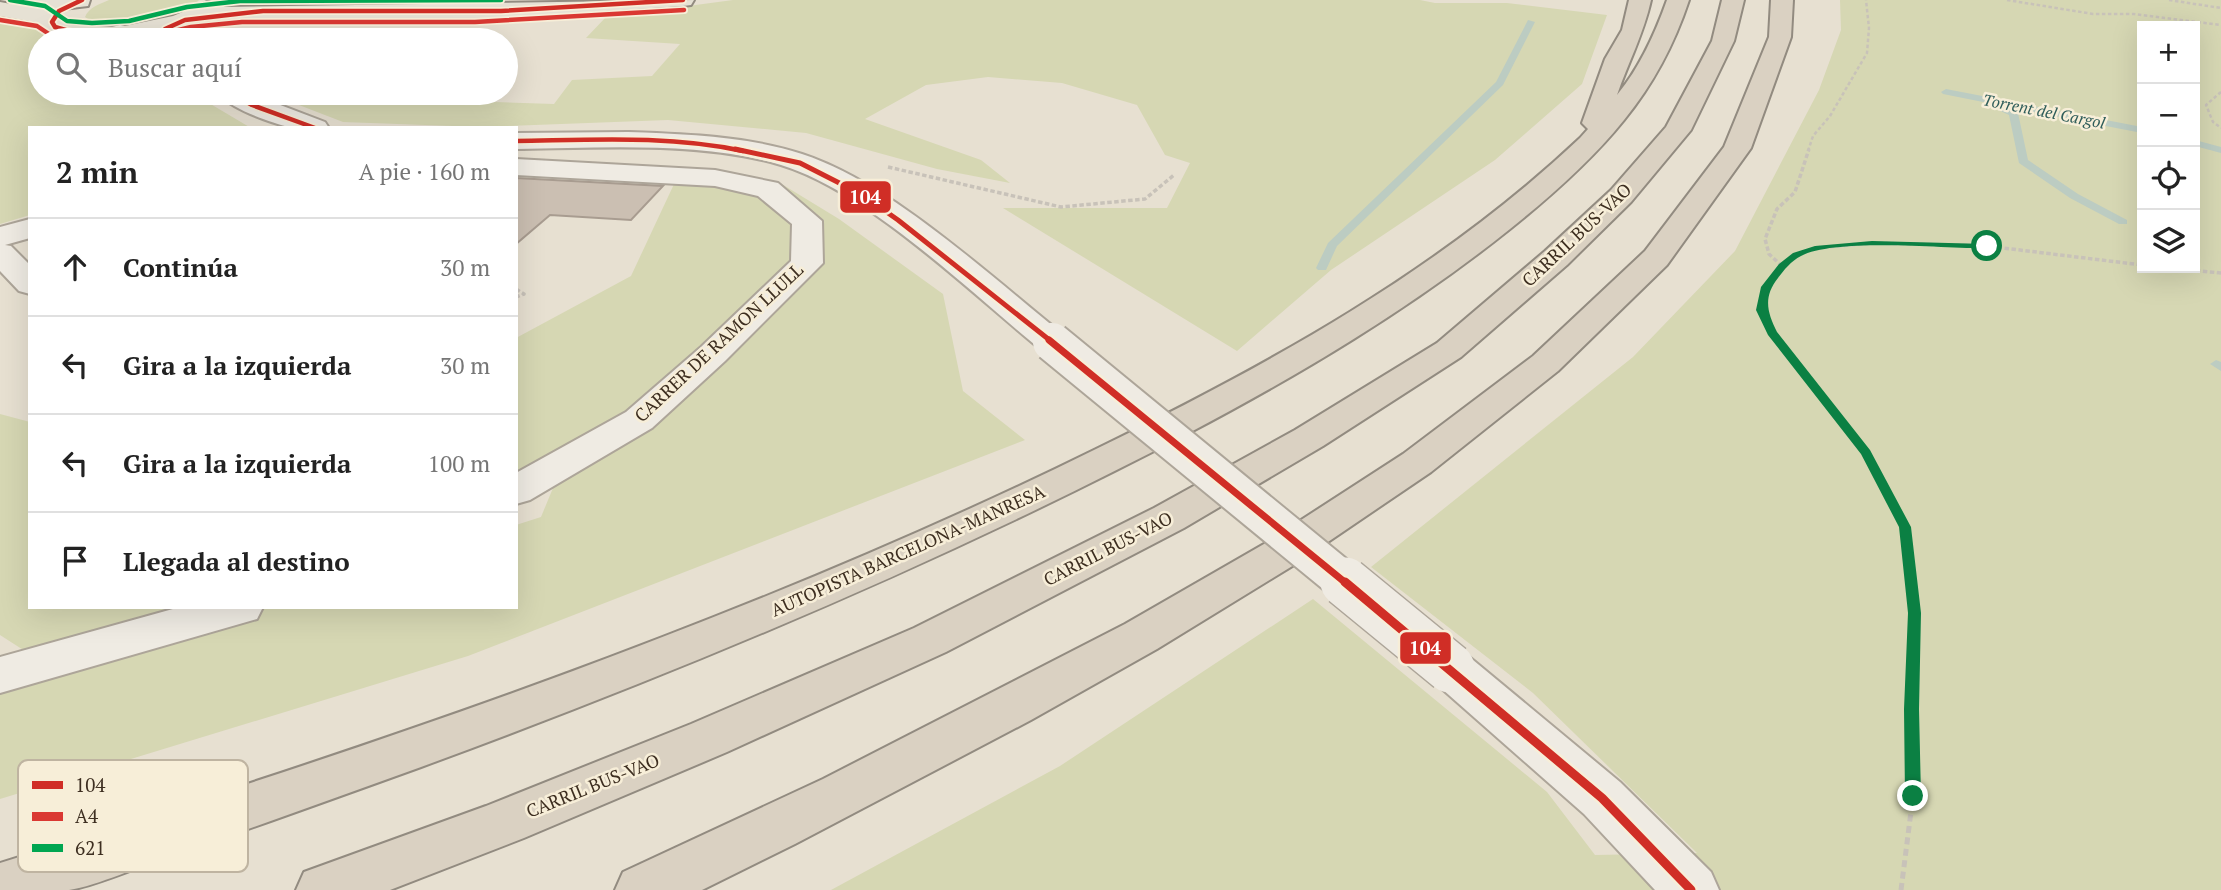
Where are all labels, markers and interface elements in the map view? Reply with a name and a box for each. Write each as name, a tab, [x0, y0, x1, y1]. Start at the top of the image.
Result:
map controls	[2137, 21, 2200, 273]
button: +	[2137, 21, 2200, 84]
search box	[28, 28, 518, 105]
icon: search	[52, 48, 90, 86]
text: Buscar aquí	[108, 50, 242, 84]
button: −	[2137, 84, 2200, 147]
water label: Torrent del Cargol	[1981, 88, 2108, 134]
button: locate	[2137, 147, 2200, 210]
text: 2 min	[56, 152, 138, 192]
text: A pie · 160 m	[359, 156, 490, 187]
street label: CARRIL BUS-VAO	[1516, 177, 1636, 291]
line badge: 104	[839, 180, 892, 214]
text: 104	[849, 184, 881, 209]
button: layers	[2137, 210, 2200, 273]
route start	[1971, 230, 2002, 261]
icon: ahead	[56, 248, 94, 286]
text: Continúa	[123, 250, 238, 284]
text: 30 m	[440, 252, 490, 283]
street label: CARRER DE RAMON LLULL	[629, 258, 808, 427]
icon: left	[56, 346, 94, 384]
text: Gira a la izquierda	[123, 348, 351, 382]
text: 30 m	[440, 350, 490, 381]
icon: left	[56, 444, 94, 482]
text: Gira a la izquierda	[123, 446, 351, 480]
text: 100 m	[428, 448, 490, 479]
street label: AUTOPISTA BARCELONA-MANRESA	[767, 478, 1049, 622]
street label: CARRIL BUS-VAO	[1039, 505, 1176, 591]
icon: arrive	[56, 542, 94, 580]
text: Llegada al destino	[123, 544, 350, 578]
line badge: 104	[1399, 631, 1452, 665]
text: 104	[1409, 635, 1441, 660]
street label: CARRIL BUS-VAO	[523, 747, 663, 823]
legend	[18, 760, 248, 872]
text: 104	[75, 772, 106, 797]
route end	[1897, 780, 1928, 811]
text: A4	[75, 803, 99, 828]
text: 621	[75, 835, 105, 860]

